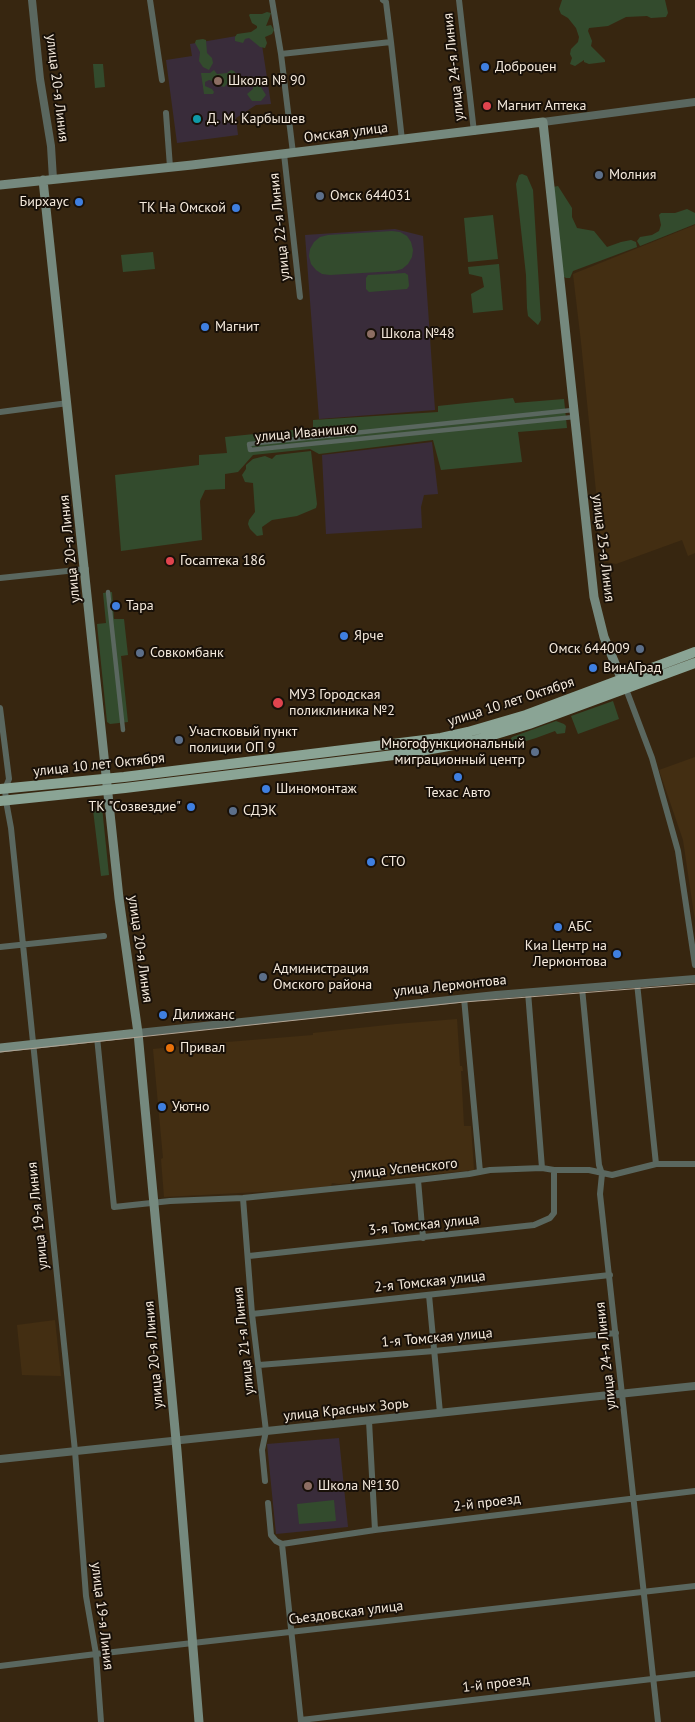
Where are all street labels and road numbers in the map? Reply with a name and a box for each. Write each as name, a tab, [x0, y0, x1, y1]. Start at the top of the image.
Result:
street label: улица 24-я Линия	[440, 12, 468, 122]
street label: улица 20-я Линия	[42, 33, 72, 143]
street label: Омская улица	[303, 120, 389, 146]
street label: улица 22-я Линия	[266, 172, 294, 282]
street label: улица Иванишко	[254, 420, 358, 446]
street label: улица 25-я Линия	[588, 493, 618, 603]
street label: улица 20-я Линия	[56, 494, 84, 604]
street label: улица 10 лет Октября	[446, 674, 576, 730]
street label: улица 10 лет Октября	[32, 750, 166, 780]
street label: улица 20-я Линия	[124, 894, 156, 1004]
street label: улица Лермонтова	[393, 972, 507, 1000]
street label: улица Успенского	[350, 1155, 458, 1183]
street label: улица 19-я Линия	[24, 1161, 52, 1271]
street label: 3-я Томская улица	[368, 1211, 480, 1239]
street label: 2-я Томская улица	[374, 1268, 486, 1296]
street label: улица 21-я Линия	[230, 1286, 258, 1396]
street label: улица 20-я Линия	[141, 1300, 167, 1410]
street label: улица 24-я Линия	[592, 1301, 620, 1411]
street label: 1-я Томская улица	[381, 1325, 493, 1351]
street label: улица Красных Зорь	[283, 1395, 409, 1425]
street label: 2-й проезд	[452, 1491, 522, 1515]
street label: улица 19-я Линия	[87, 1561, 117, 1671]
street label: Съездовская улица	[288, 1598, 404, 1628]
street label: 1-й проезд	[461, 1672, 531, 1696]

